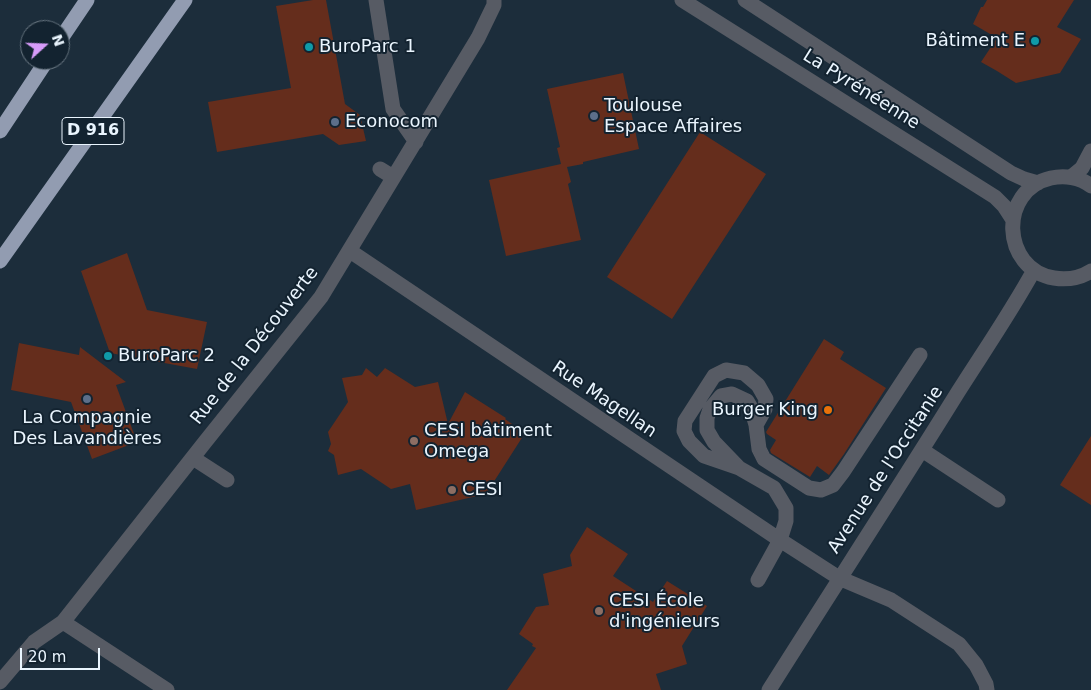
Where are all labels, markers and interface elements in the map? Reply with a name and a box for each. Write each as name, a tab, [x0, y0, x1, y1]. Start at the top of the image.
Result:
north arrow	[20, 20, 70, 70]
place label: Bâtiment E	[925, 30, 1025, 52]
text: N	[49, 32, 68, 48]
marker: Bâtiment E	[1029, 35, 1041, 47]
place label: BuroParc 1	[319, 36, 416, 58]
marker: BuroParc 1	[303, 41, 315, 53]
street label: La Pyrénéenne	[799, 45, 923, 135]
place label: Toulouse Espace Affaires	[604, 95, 742, 138]
marker: Toulouse Espace Affaires	[588, 110, 600, 122]
place label: Econocom	[345, 111, 438, 133]
marker: Econocom	[329, 116, 341, 128]
road number: D 916	[62, 118, 124, 144]
street label: Rue de la Découverte	[187, 263, 323, 429]
place label: BuroParc 2	[118, 345, 215, 367]
marker: BuroParc 2	[102, 350, 114, 362]
street label: Rue Magellan	[548, 357, 660, 443]
street label: Avenue de l'Occitanie	[824, 382, 948, 558]
marker: La Compagnie Des Lavandières	[81, 393, 93, 405]
place label: Burger King	[712, 399, 818, 421]
marker: Burger King	[822, 404, 834, 416]
place label: La Compagnie Des Lavandières	[12, 407, 162, 449]
place label: CESI bâtiment Omega	[424, 420, 552, 462]
marker: CESI bâtiment Omega	[408, 435, 420, 447]
place label: CESI	[462, 479, 503, 501]
marker: CESI	[446, 484, 458, 496]
place label: CESI École d'ingénieurs	[609, 590, 720, 632]
marker: CESI École d'ingénieurs	[593, 605, 605, 617]
scale bar	[22, 638, 102, 670]
text: 20 m	[28, 648, 66, 666]

